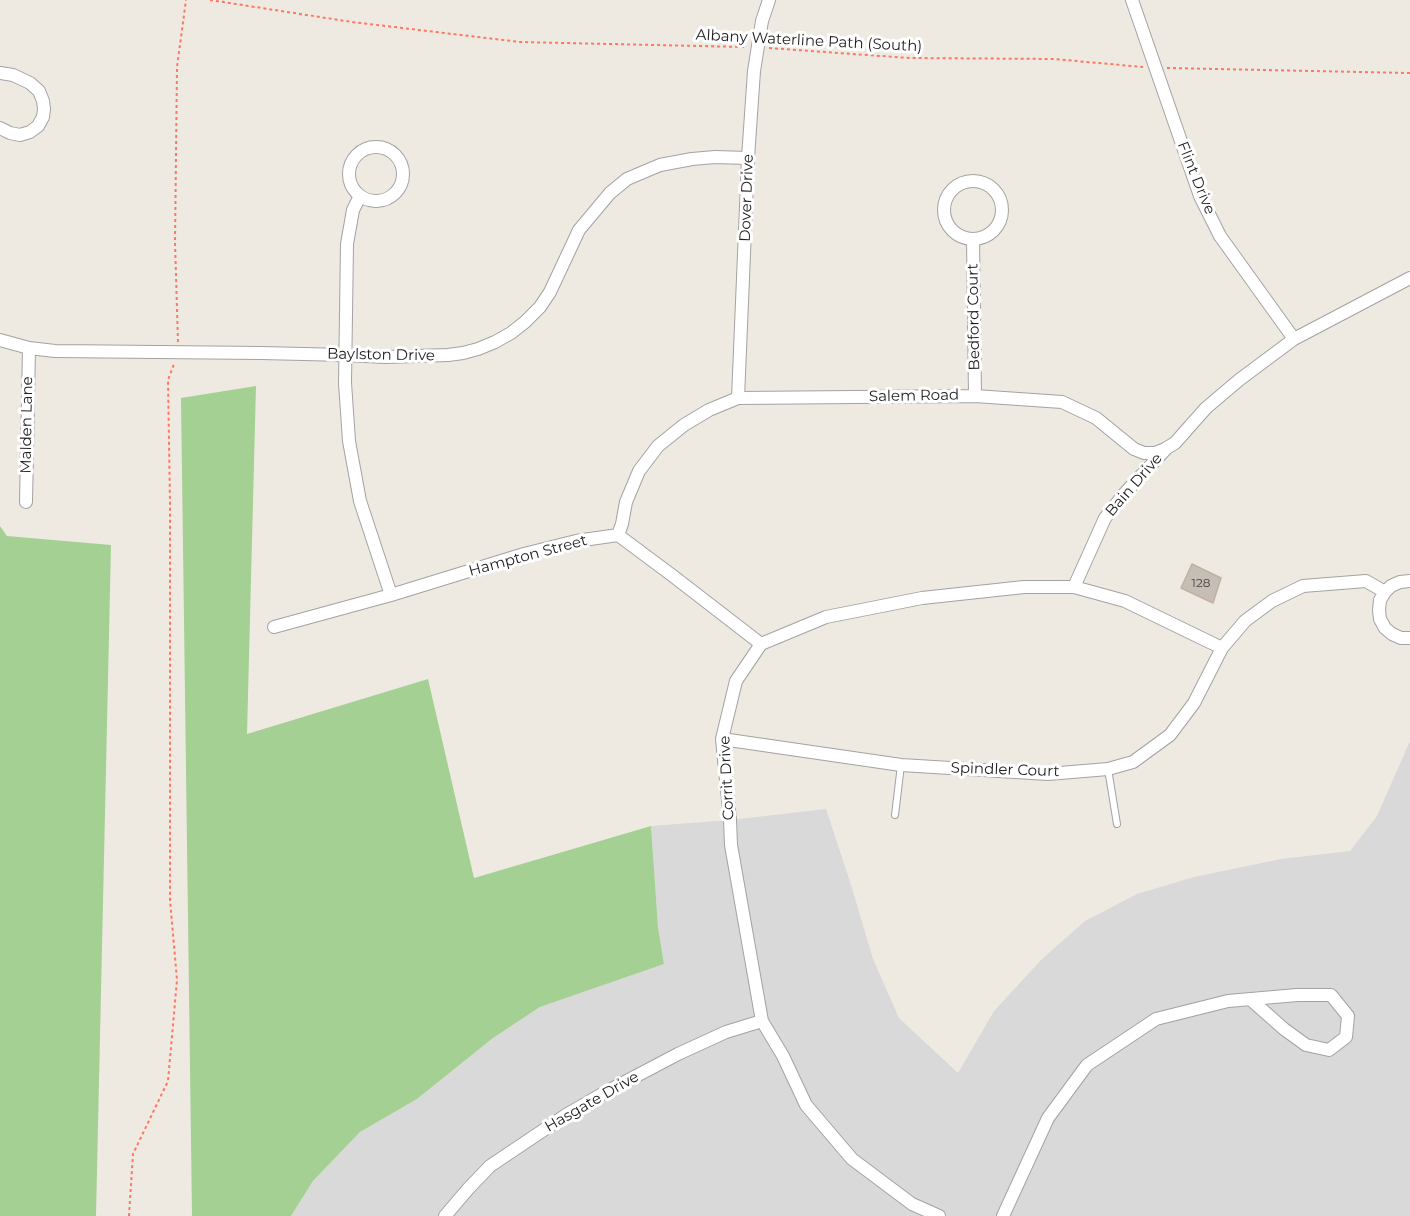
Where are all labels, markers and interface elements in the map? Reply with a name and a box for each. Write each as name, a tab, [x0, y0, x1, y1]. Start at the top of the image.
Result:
street label: Albany Waterline Path (South)	[695, 26, 923, 56]
street label: Flint Drive	[1173, 139, 1219, 217]
street label: Dover Drive	[736, 154, 758, 242]
street label: Bedford Court	[964, 263, 984, 371]
street label: Baylston Drive	[327, 345, 435, 365]
street label: Malden Lane	[17, 376, 37, 474]
street label: Salem Road	[869, 386, 959, 406]
street label: Bain Drive	[1102, 450, 1166, 520]
street label: Hampton Street	[467, 532, 589, 580]
house number: 128	[1192, 576, 1210, 590]
street label: Corrit Drive	[716, 735, 738, 821]
street label: Spindler Court	[950, 759, 1060, 781]
street label: Hasgate Drive	[542, 1068, 642, 1136]

